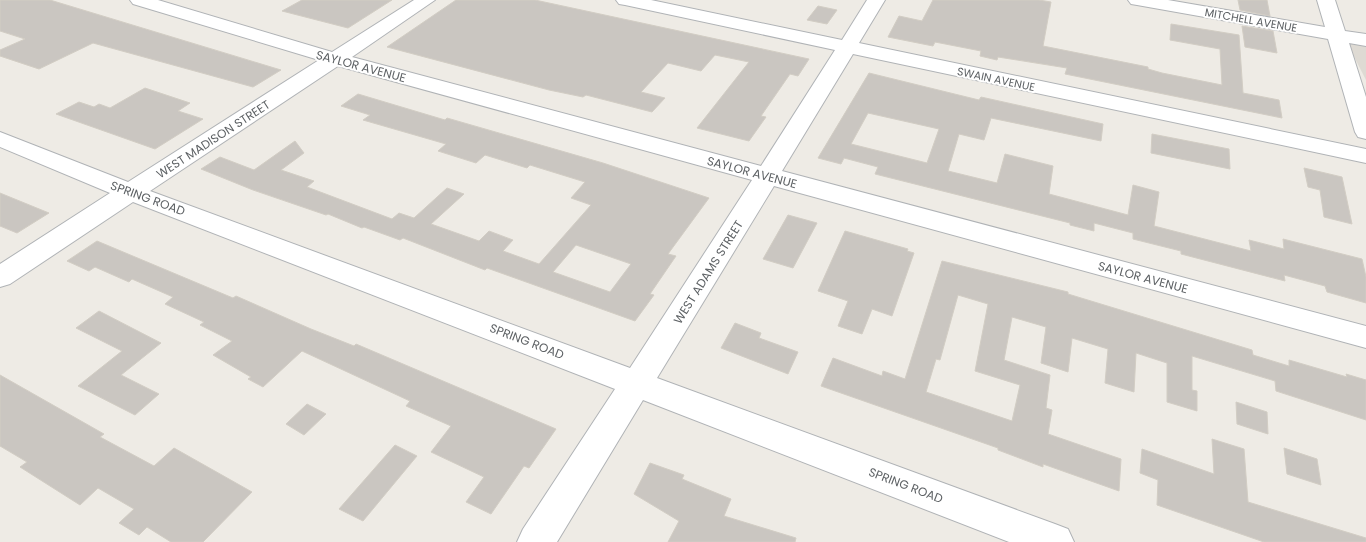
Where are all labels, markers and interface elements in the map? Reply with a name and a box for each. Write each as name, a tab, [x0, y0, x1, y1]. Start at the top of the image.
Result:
street label: MITCHELL AVENUE	[1204, 4, 1298, 36]
street label: SAYLOR AVENUE	[314, 46, 408, 86]
street label: SWAIN AVENUE	[956, 63, 1036, 95]
street label: WEST MADISON STREET	[153, 96, 273, 182]
street label: SAYLOR AVENUE	[705, 152, 799, 192]
street label: SPRING ROAD	[108, 177, 188, 219]
street label: WEST ADAMS STREET	[669, 216, 747, 327]
street label: SAYLOR AVENUE	[1096, 257, 1190, 297]
street label: SPRING ROAD	[487, 319, 567, 363]
street label: SPRING ROAD	[866, 463, 946, 507]

